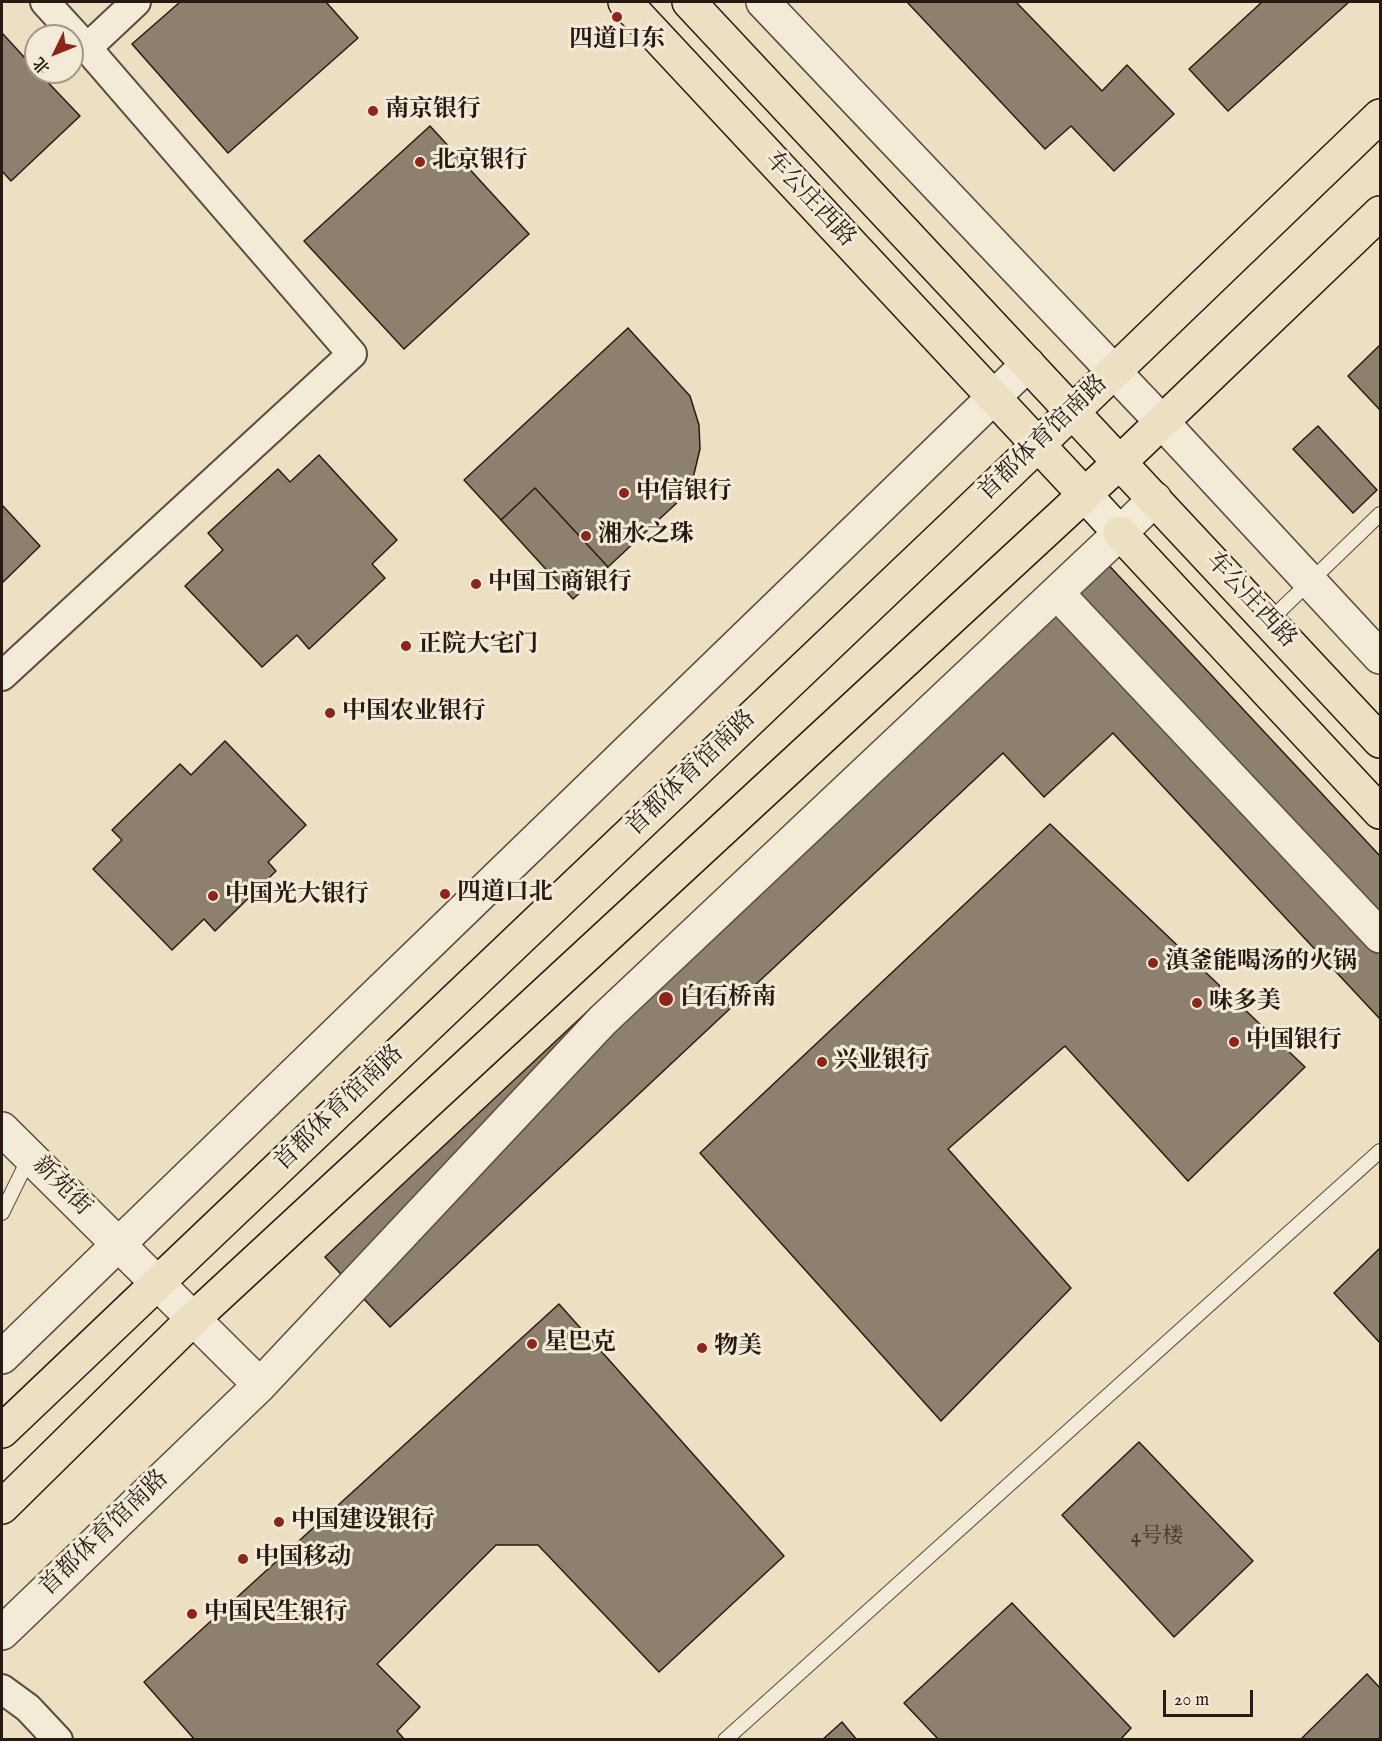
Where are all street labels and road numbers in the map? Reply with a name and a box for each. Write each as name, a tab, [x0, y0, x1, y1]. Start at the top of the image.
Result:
street label: 车公庄西路	[758, 146, 860, 254]
street label: 首都体育馆南路	[974, 370, 1114, 508]
street label: 车公庄西路	[1199, 547, 1301, 655]
street label: 首都体育馆南路	[622, 705, 762, 843]
street label: 首都体育馆南路	[270, 1040, 410, 1178]
street label: 新苑街	[25, 1151, 97, 1223]
street label: 首都体育馆南路	[35, 1465, 175, 1603]

